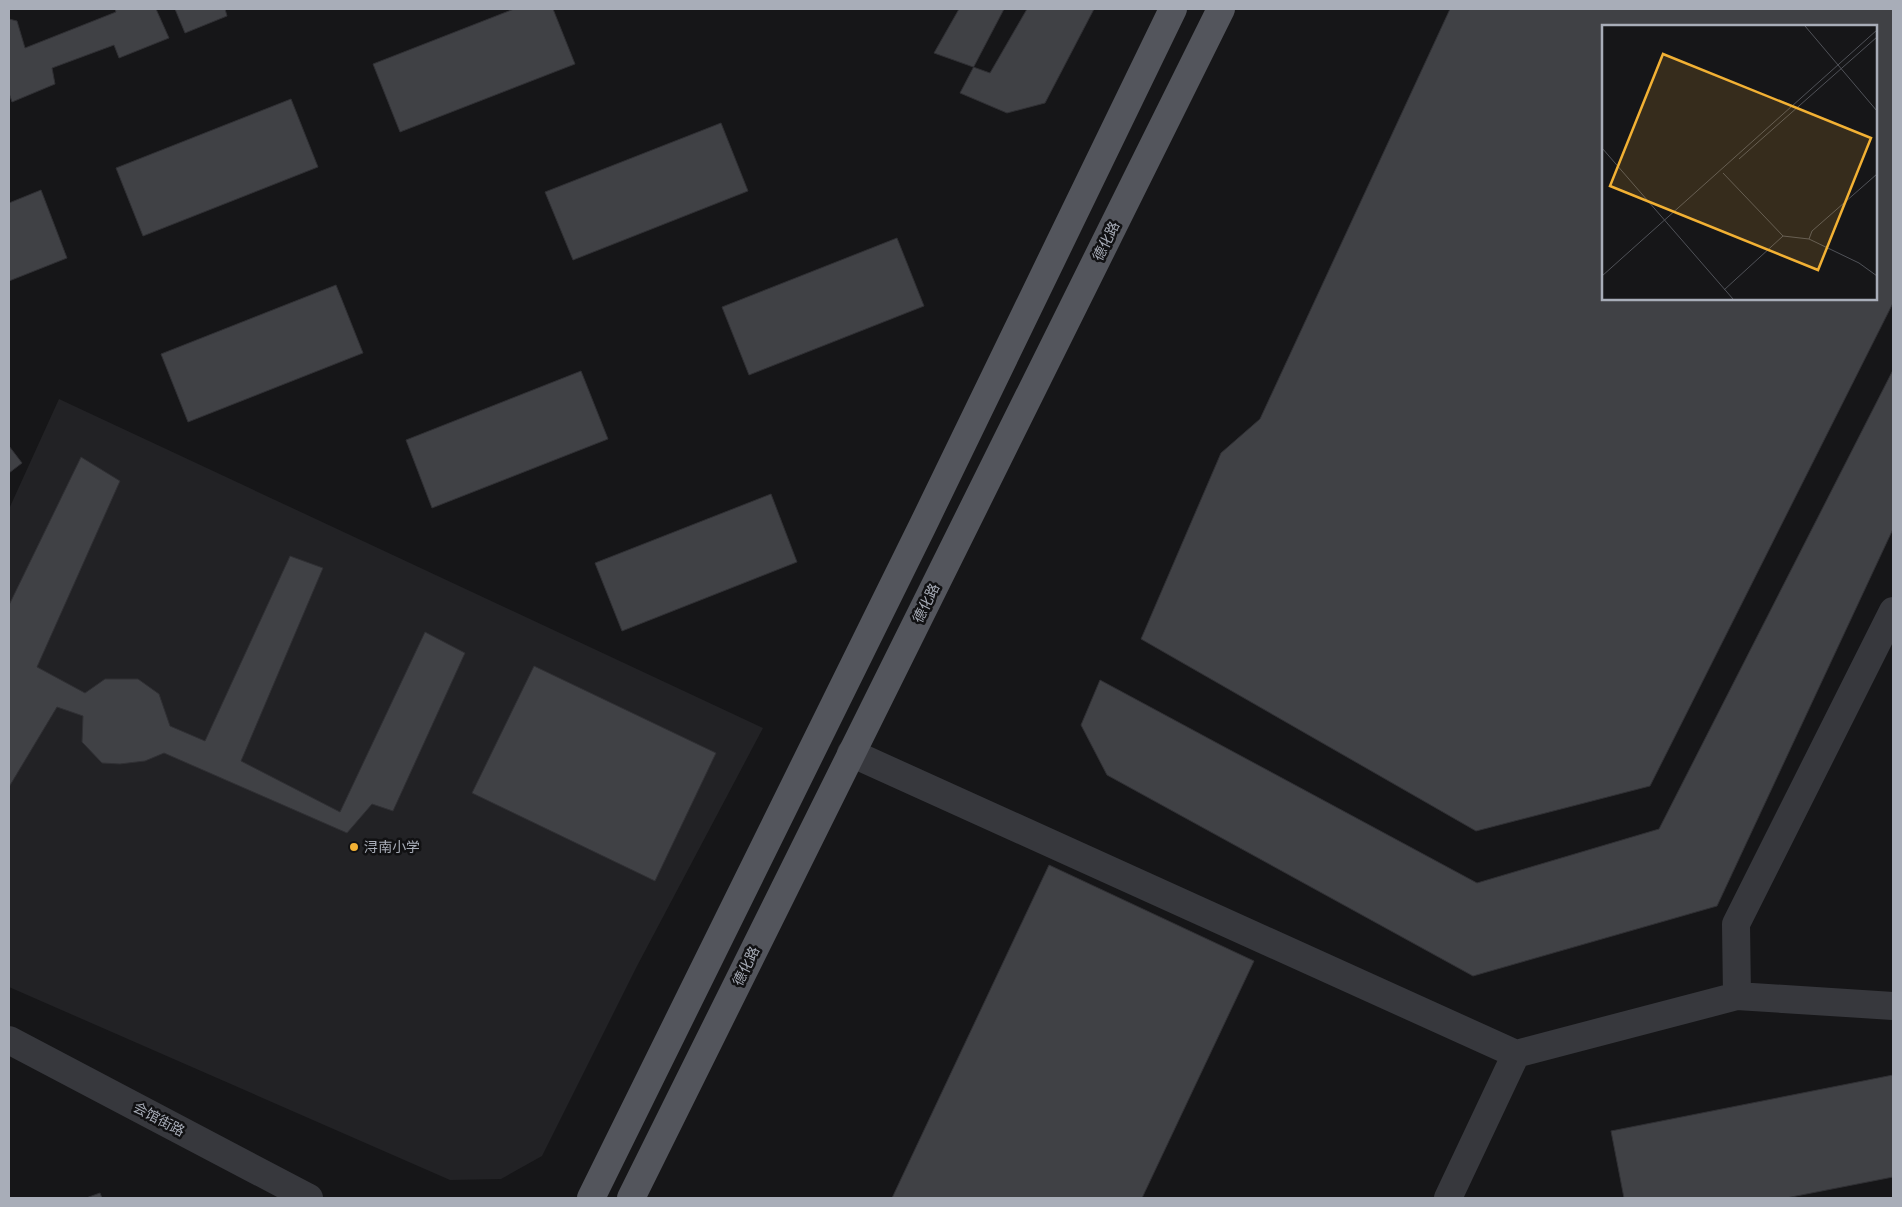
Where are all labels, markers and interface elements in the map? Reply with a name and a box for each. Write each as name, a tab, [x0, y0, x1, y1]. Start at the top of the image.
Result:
inset map	[1602, 25, 1877, 300]
street label: 德化路	[1090, 219, 1122, 263]
street label: 德化路	[910, 581, 942, 625]
place label: 浔南小学	[364, 839, 420, 855]
marker: 浔南小学	[348, 841, 360, 853]
street label: 德化路	[730, 944, 762, 988]
street label: 会馆街路	[131, 1099, 187, 1139]

